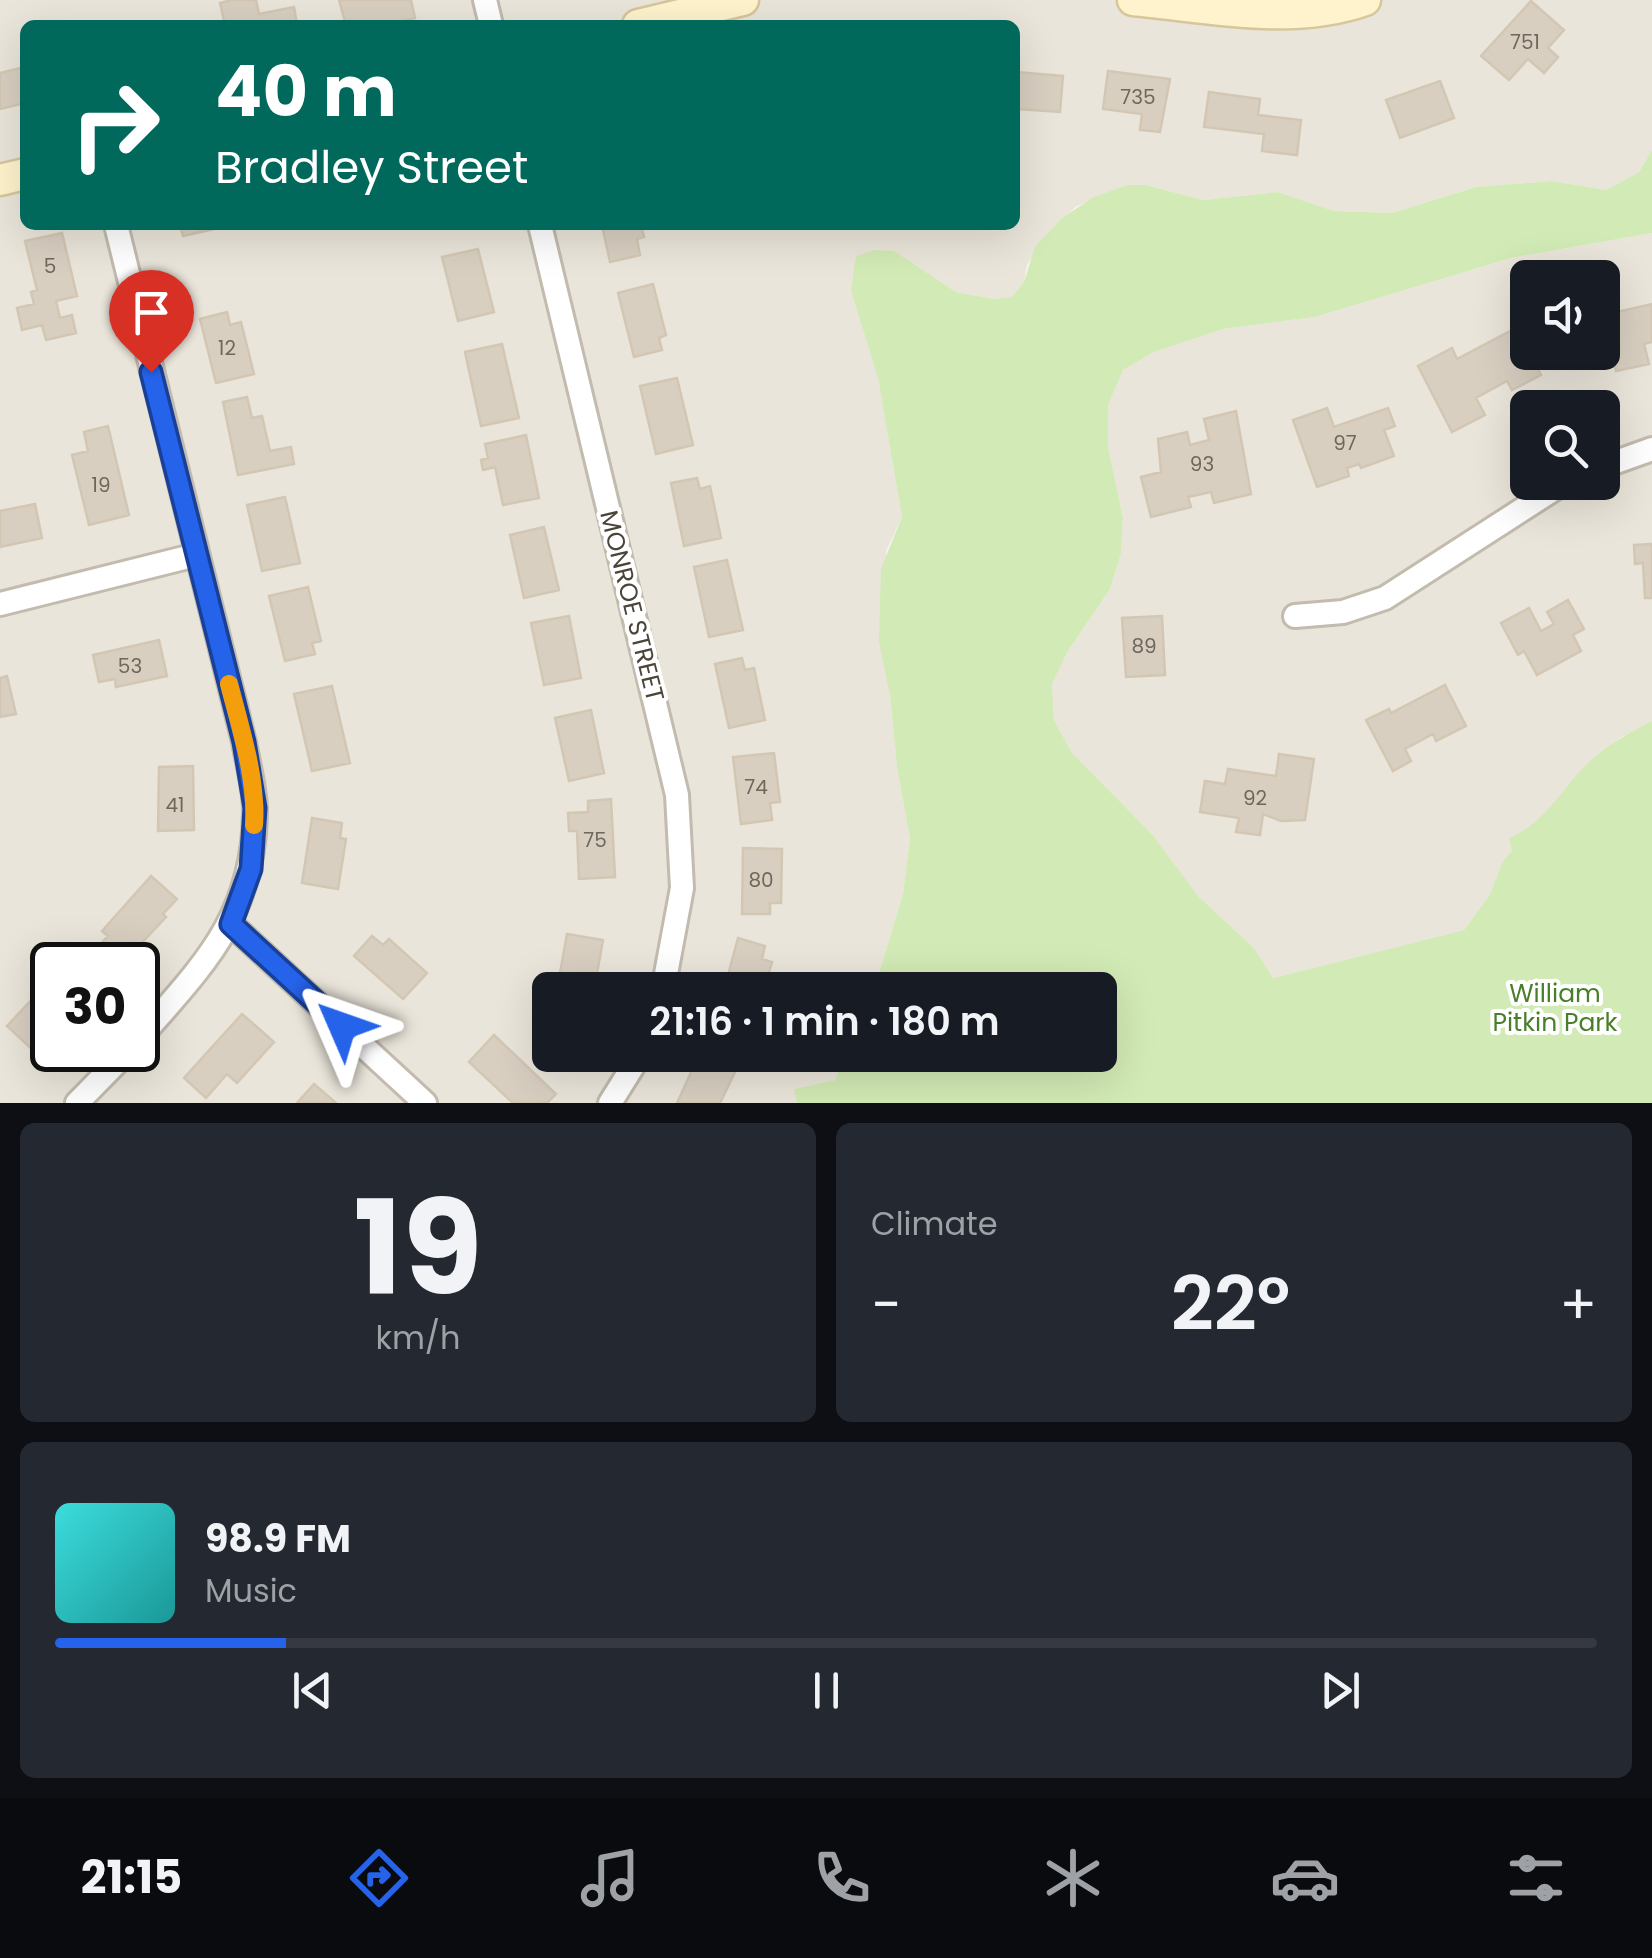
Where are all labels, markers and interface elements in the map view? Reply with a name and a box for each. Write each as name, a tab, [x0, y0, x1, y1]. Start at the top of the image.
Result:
house number: 751	[1510, 28, 1540, 56]
text: 40 m	[215, 42, 397, 141]
icon: right	[50, 60, 180, 190]
house number: 735	[1120, 83, 1156, 111]
text: Bradley Street	[215, 136, 528, 199]
house number: 5	[44, 252, 56, 280]
map controls	[1510, 260, 1620, 500]
button: sound	[1510, 260, 1620, 370]
pin	[109, 270, 194, 373]
icon: arrive	[124, 285, 179, 340]
house number: 12	[218, 334, 236, 362]
button: search	[1510, 390, 1620, 500]
house number: 97	[1333, 429, 1357, 457]
house number: 93	[1190, 450, 1214, 478]
house number: 19	[92, 471, 111, 499]
street label: MONROE STREET	[591, 507, 673, 705]
house number: 89	[1131, 632, 1157, 660]
house number: 53	[118, 652, 142, 680]
house number: 74	[744, 773, 768, 801]
house number: 92	[1243, 784, 1267, 812]
house number: 41	[166, 791, 184, 819]
house number: 75	[583, 826, 607, 854]
house number: 80	[748, 866, 774, 894]
speed limit sign: 30	[30, 942, 160, 1072]
position arrow	[290, 974, 394, 1078]
park label: William Pitkin Park	[1492, 976, 1618, 1040]
text: 21:16 · 1 min · 180 m	[649, 995, 1000, 1048]
text: 19	[354, 1157, 482, 1340]
text: Climate	[871, 1201, 998, 1246]
text: 22°	[1171, 1251, 1290, 1356]
text: −	[871, 1266, 901, 1343]
text: +	[1559, 1266, 1597, 1343]
text: km/h	[375, 1315, 461, 1360]
text: 98.9 FM	[205, 1512, 351, 1565]
text: Music	[205, 1568, 297, 1613]
icon: previous	[285, 1663, 340, 1718]
icon: pause	[799, 1663, 854, 1718]
icon: next	[1313, 1663, 1368, 1718]
icon: directions	[344, 1843, 414, 1913]
icon: music	[575, 1843, 645, 1913]
icon: phone	[807, 1843, 877, 1913]
icon: climate	[1038, 1843, 1108, 1913]
icon: car	[1270, 1843, 1340, 1913]
icon: filters	[1501, 1843, 1571, 1913]
text: 21:15	[81, 1846, 182, 1909]

